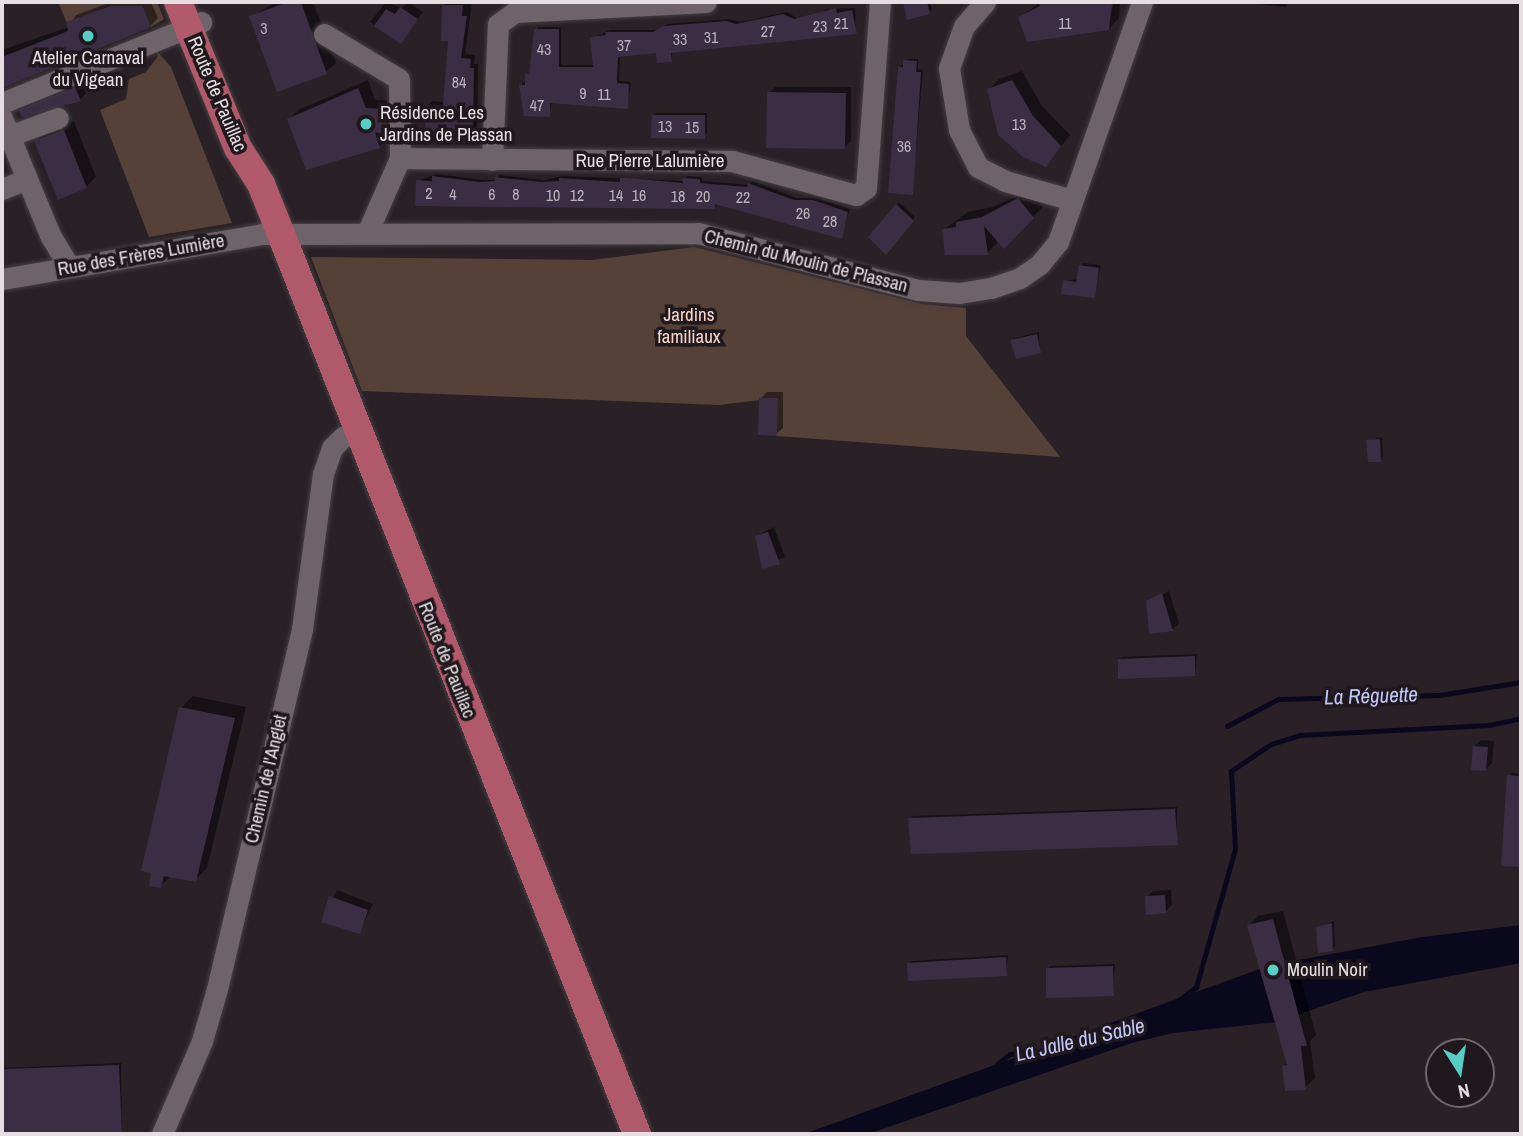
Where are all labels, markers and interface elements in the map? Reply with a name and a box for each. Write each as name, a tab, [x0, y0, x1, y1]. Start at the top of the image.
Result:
house number: 21	[834, 13, 848, 33]
house number: 11	[1058, 13, 1072, 33]
house number: 23	[813, 16, 827, 36]
house number: 3	[260, 18, 268, 38]
house number: 27	[761, 21, 775, 41]
house number: 31	[704, 27, 718, 47]
marker: Atelier Carnaval du Vigean	[80, 28, 96, 44]
house number: 33	[673, 29, 687, 49]
street label: Route de Pauillac	[182, 33, 252, 155]
house number: 37	[617, 35, 631, 55]
house number: 43	[537, 39, 551, 59]
place label: Atelier Carnaval du Vigean	[32, 47, 144, 91]
house number: 84	[452, 72, 466, 92]
house number: 9	[579, 83, 587, 103]
house number: 11	[597, 84, 611, 104]
house number: 47	[530, 95, 544, 115]
place label: Résidence Les Jardins de Plassan	[380, 102, 513, 146]
house number: 13	[1012, 114, 1026, 134]
marker: Résidence Les Jardins de Plassan	[358, 116, 374, 132]
house number: 13	[658, 116, 672, 136]
house number: 15	[685, 117, 699, 137]
house number: 36	[897, 136, 911, 156]
street label: Rue Pierre Lalumière	[576, 150, 724, 172]
house number: 2	[425, 183, 433, 203]
house number: 4	[449, 184, 457, 204]
house number: 6	[488, 184, 496, 204]
house number: 8	[512, 184, 520, 204]
house number: 10	[546, 185, 560, 205]
house number: 12	[570, 185, 584, 205]
house number: 14	[609, 185, 623, 205]
house number: 16	[632, 185, 646, 205]
house number: 18	[671, 186, 685, 206]
house number: 20	[696, 186, 710, 206]
house number: 22	[736, 187, 750, 207]
house number: 26	[796, 203, 810, 223]
house number: 28	[823, 211, 837, 231]
street label: Chemin du Moulin de Plassan	[702, 225, 910, 297]
street label: Rue des Frères Lumière	[56, 229, 226, 281]
park label: Jardins familiaux	[657, 304, 721, 348]
street label: Route de Pauillac	[413, 599, 481, 721]
water label: La Réguette	[1324, 682, 1418, 710]
street label: Chemin de l'Anglet	[240, 713, 292, 845]
place label: Moulin Noir	[1287, 959, 1368, 981]
marker: Moulin Noir	[1265, 962, 1281, 978]
water label: La Jalle du Sable	[1013, 1013, 1147, 1067]
north arrow	[1425, 1038, 1495, 1108]
text: N	[1456, 1078, 1472, 1105]

